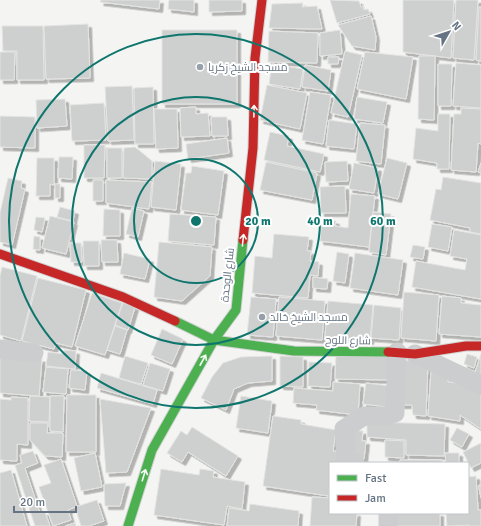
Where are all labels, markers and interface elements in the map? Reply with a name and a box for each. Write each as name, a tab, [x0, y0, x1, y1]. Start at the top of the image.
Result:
north arrow	[429, 12, 469, 52]
text: N	[449, 19, 464, 33]
place label: مسجد الشيخ زكريا	[208, 61, 288, 75]
marker: مسجد الشيخ زكريا	[195, 62, 205, 72]
one-way arrow	[250, 105, 258, 118]
centre of rings	[189, 214, 203, 228]
text: 20 m	[245, 214, 271, 229]
text: 40 m	[307, 214, 333, 229]
text: 60 m	[370, 214, 396, 229]
one-way arrow	[239, 234, 247, 247]
street label: شارع الوحدة	[218, 247, 238, 303]
place label: مسجد الشيخ خالد	[270, 311, 348, 325]
marker: مسجد الشيخ خالد	[257, 312, 267, 322]
street label: شارع اللوح	[325, 334, 371, 348]
one-way arrow	[199, 354, 207, 366]
legend	[329, 462, 469, 514]
one-way arrow	[141, 469, 148, 482]
text: Fast	[365, 471, 386, 486]
scale bar	[14, 488, 76, 514]
text: Jam	[365, 491, 386, 506]
text: 20 m	[20, 495, 45, 510]

